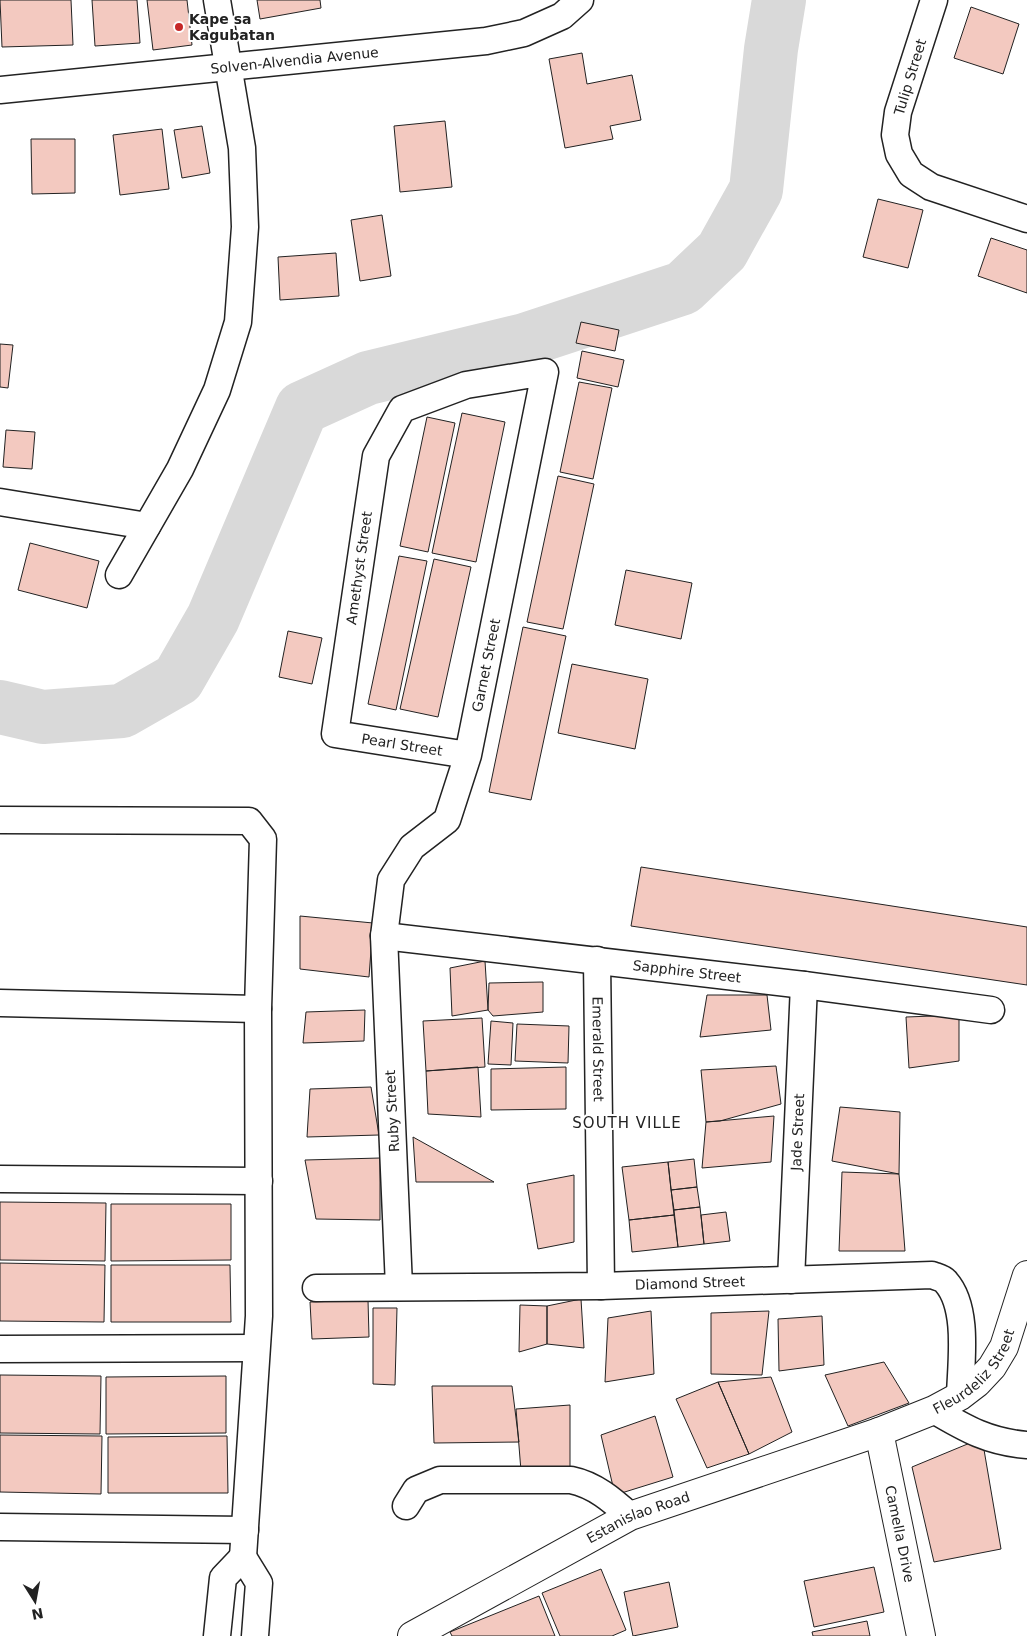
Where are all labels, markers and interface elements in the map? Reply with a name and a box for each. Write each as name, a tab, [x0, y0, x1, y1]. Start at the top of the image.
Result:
place label: Kape sa Kagubatan	[189, 11, 275, 43]
marker: Kape sa Kagubatan	[173, 21, 185, 33]
street label: Tulip Street	[891, 36, 929, 118]
street label: Solven-Alvendia Avenue	[210, 44, 379, 77]
street label: Amethyst Street	[343, 510, 375, 626]
street label: Garnet Street	[469, 617, 503, 713]
street label: Pearl Street	[360, 730, 444, 759]
street label: Sapphire Street	[632, 957, 743, 986]
street label: Emerald Street	[589, 996, 607, 1102]
street label: Ruby Street	[382, 1069, 402, 1152]
street label: Jade Street	[788, 1093, 807, 1172]
district label: SOUTH VILLE	[572, 1114, 682, 1132]
street label: Diamond Street	[635, 1273, 746, 1293]
street label: Fleurdeliz Street	[930, 1327, 1017, 1417]
street label: Camella Drive	[882, 1484, 918, 1584]
street label: Estanislao Road	[584, 1488, 692, 1546]
north arrow	[10, 1576, 60, 1626]
text: N	[30, 1605, 45, 1623]

